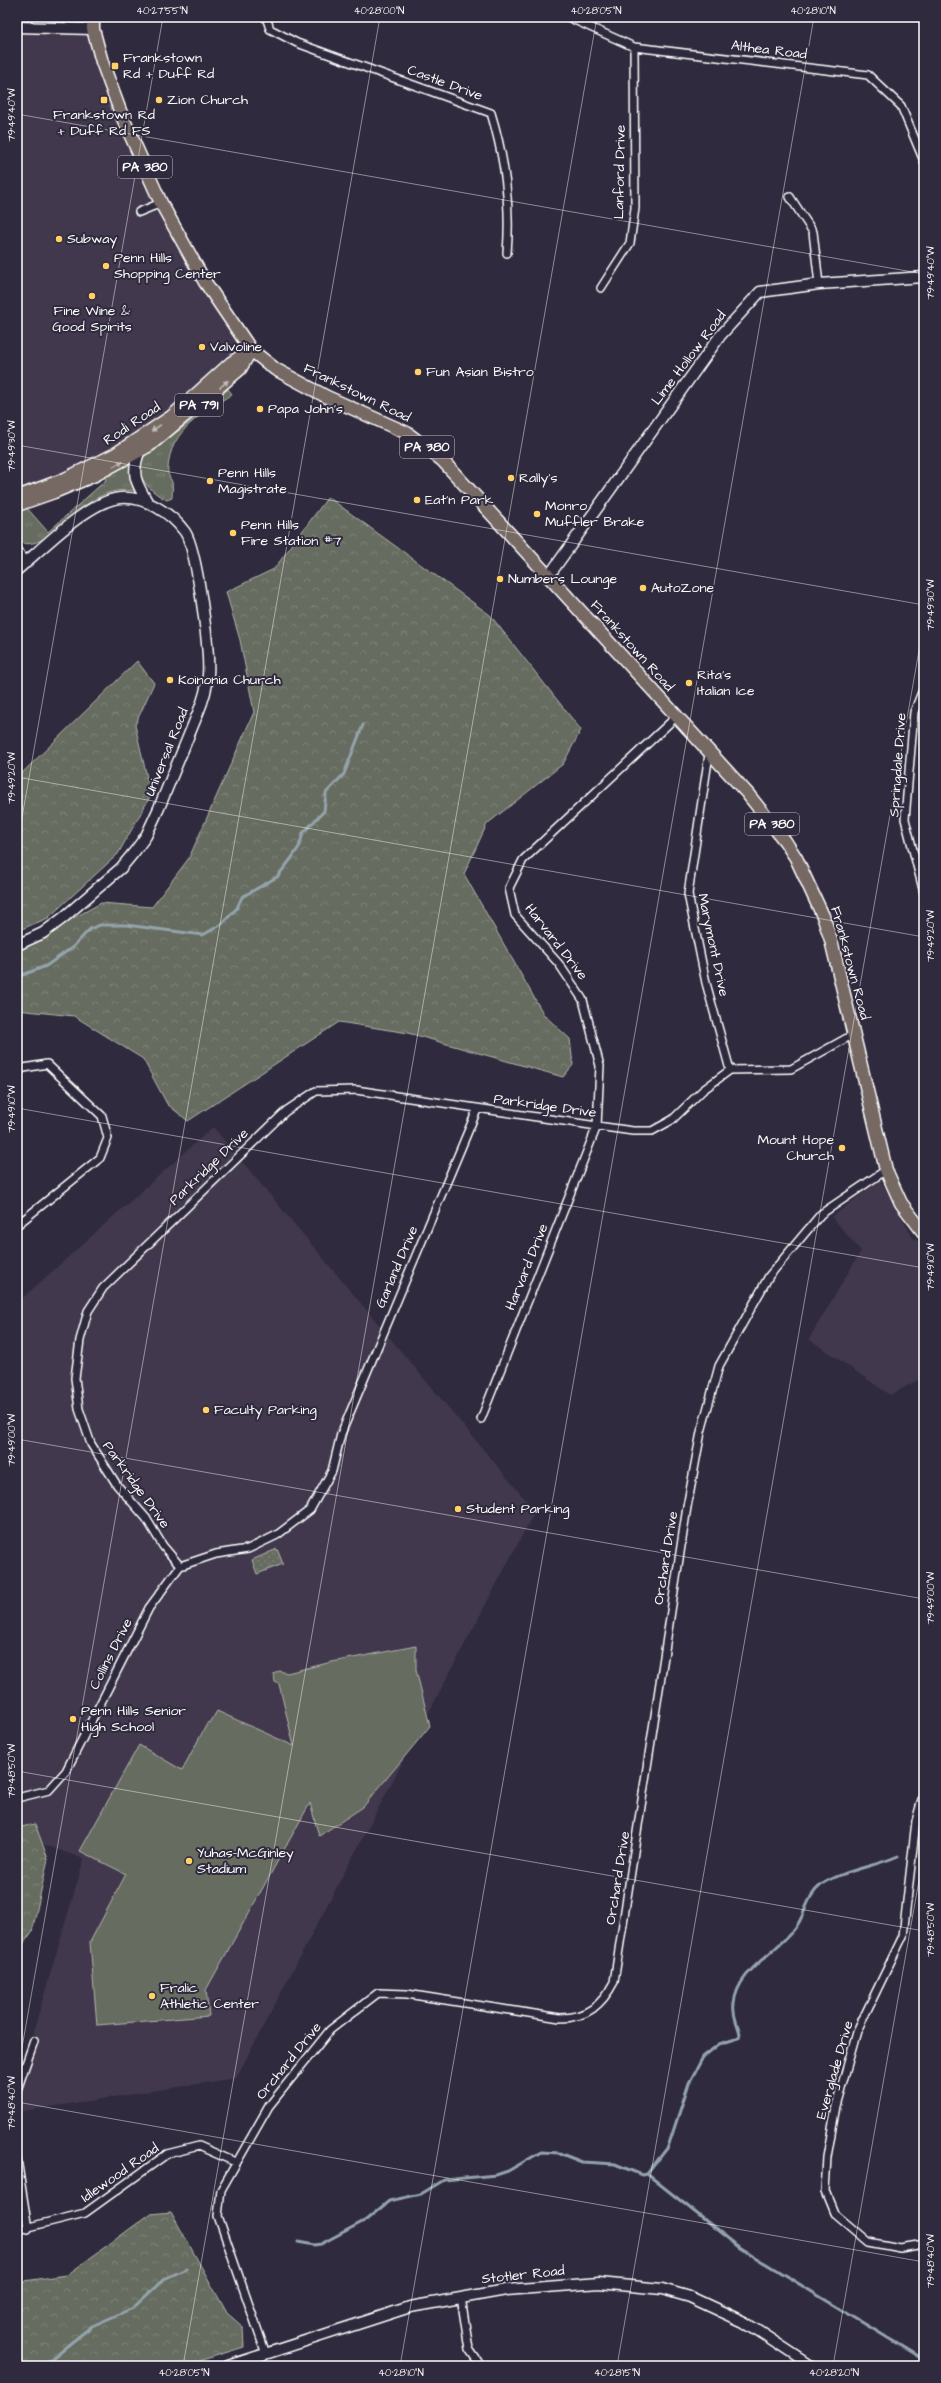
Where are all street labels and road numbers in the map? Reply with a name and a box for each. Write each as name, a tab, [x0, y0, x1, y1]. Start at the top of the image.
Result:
street label: Althea Road	[730, 35, 808, 65]
street label: Castle Drive	[405, 60, 486, 106]
street label: Lanford Drive	[609, 124, 631, 219]
road number: PA 380	[118, 156, 172, 178]
street label: Lime Hollow Road	[647, 307, 731, 409]
street label: Frankstown Road	[300, 358, 414, 428]
road number: PA 791	[175, 394, 223, 416]
street label: Rodi Road	[99, 398, 165, 450]
road number: PA 380	[400, 436, 454, 458]
street label: Frankstown Road	[585, 596, 679, 696]
street label: Universal Road	[140, 705, 194, 799]
street label: Springdale Drive	[884, 712, 912, 818]
road number: PA 380	[745, 813, 799, 835]
street label: Marymont Drive	[692, 892, 734, 999]
street label: Harvard Drive	[520, 900, 592, 985]
street label: Frankstown Road	[825, 904, 875, 1022]
street label: Parkridge Drive	[492, 1089, 598, 1123]
street label: Parkridge Drive	[165, 1124, 253, 1210]
street label: Harvard Drive	[500, 1220, 554, 1313]
street label: Garland Drive	[371, 1222, 423, 1311]
street label: Parkridge Drive	[97, 1437, 175, 1533]
street label: Orchard Drive	[649, 1509, 683, 1606]
street label: Collins Drive	[84, 1614, 138, 1693]
street label: Orchard Drive	[601, 1829, 635, 1926]
street label: Orchard Drive	[252, 2018, 327, 2104]
street label: Everglade Drive	[811, 2018, 859, 2122]
street label: Idlewood Road	[77, 2139, 163, 2207]
street label: Stotler Road	[480, 2261, 566, 2289]

